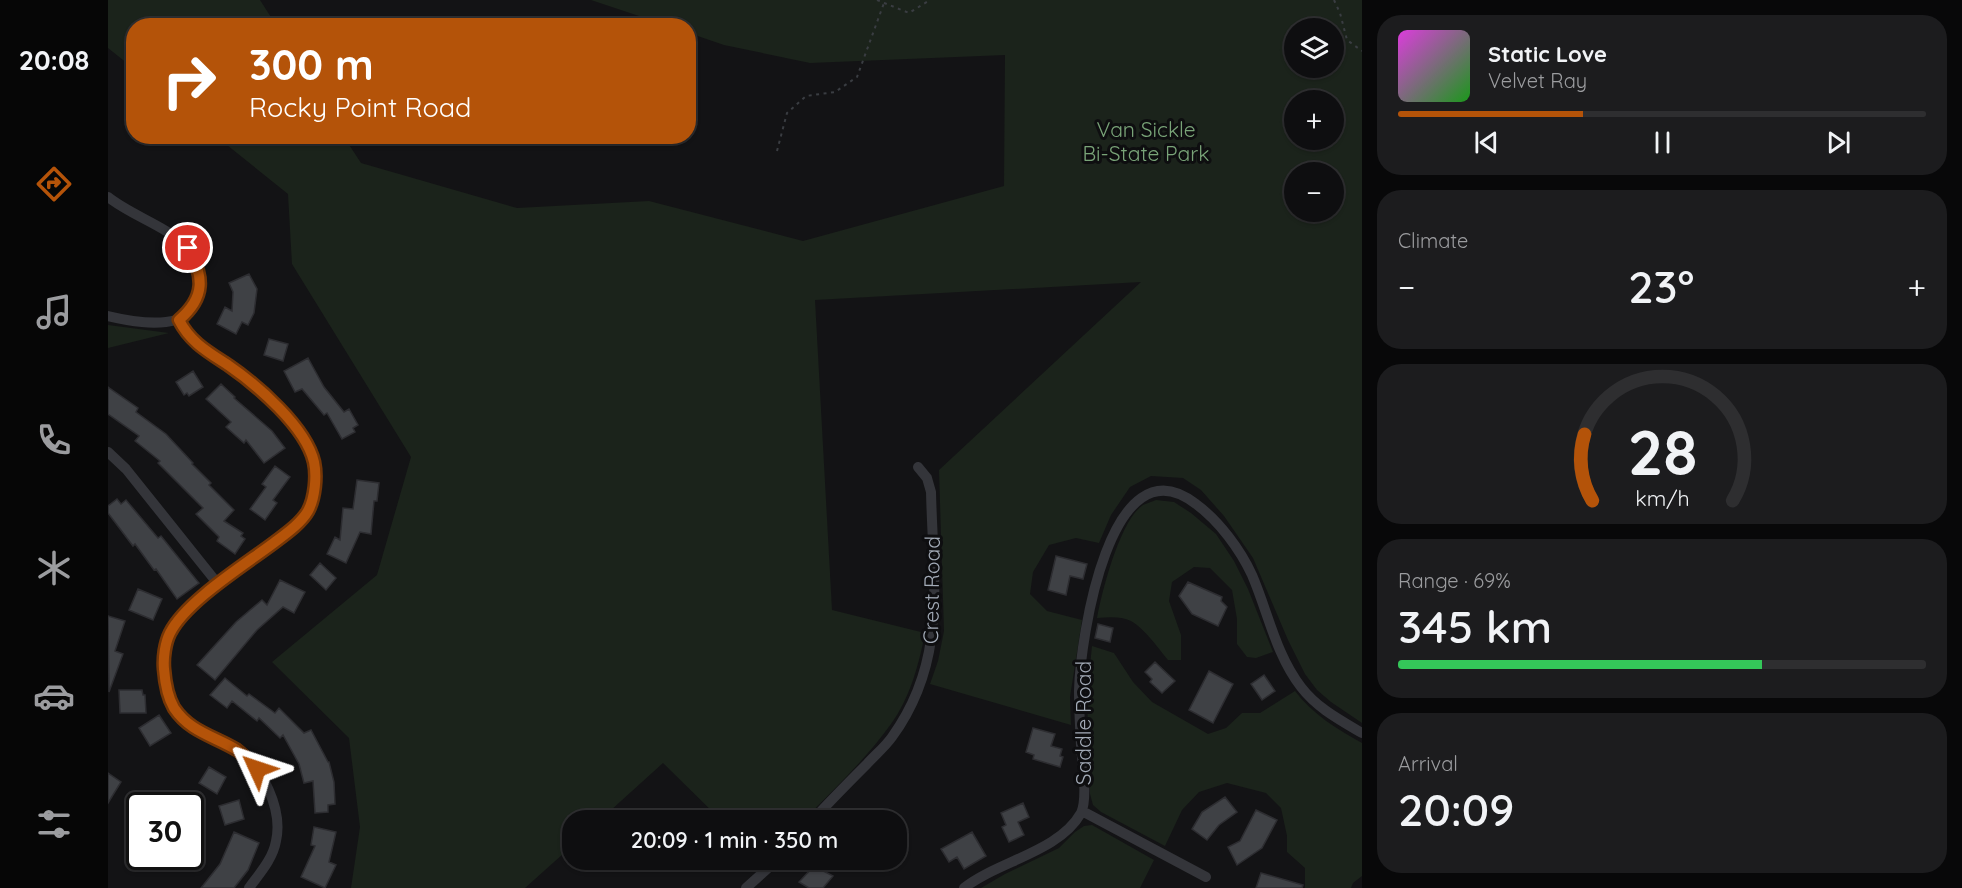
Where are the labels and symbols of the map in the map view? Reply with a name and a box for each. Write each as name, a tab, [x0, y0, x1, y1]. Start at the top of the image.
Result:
park label: Van Sickle Bi-State Park	[1082, 116, 1210, 166]
pin	[162, 222, 213, 273]
street label: Crest Road	[917, 536, 945, 644]
street label: Saddle Road	[1070, 661, 1096, 785]
position arrow	[225, 737, 289, 801]
speed limit sign: 30	[126, 792, 204, 870]

